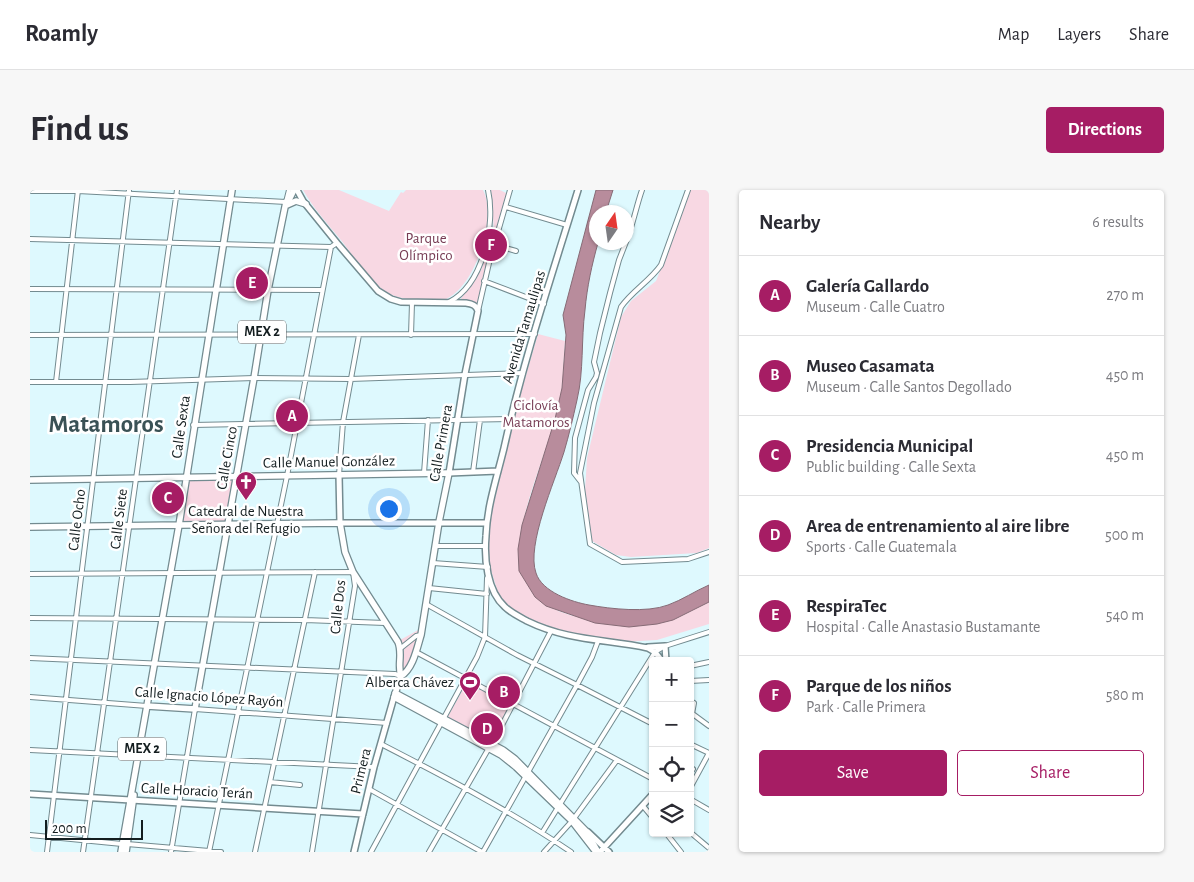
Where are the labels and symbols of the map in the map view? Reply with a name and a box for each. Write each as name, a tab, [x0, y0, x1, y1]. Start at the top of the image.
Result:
north arrow	[589, 205, 634, 250]
pin: F	[475, 226, 507, 264]
park label: Parque Olímpico	[399, 231, 453, 263]
pin: E	[236, 264, 268, 302]
street label: Avenida Tamaulipas	[500, 269, 548, 385]
road number: MEX 2	[238, 320, 286, 344]
street label: Calle Sexta	[169, 394, 193, 459]
pin: A	[276, 397, 308, 435]
park label: Ciclovía Matamoros	[502, 398, 570, 430]
street label: Calle Primera	[427, 403, 455, 483]
district label: Matamoros	[48, 412, 164, 437]
street label: Calle Cinco	[214, 425, 240, 491]
street label: Calle Manuel González	[263, 453, 395, 471]
church icon: Catedral de Nuestra Señora del Refugio	[234, 470, 258, 501]
pin: C	[152, 479, 184, 517]
street label: Calle Ocho	[66, 488, 88, 552]
street label: Calle Siete	[108, 488, 130, 550]
your location	[376, 496, 402, 522]
place label: Catedral de Nuestra Señora del Refugio	[188, 504, 304, 536]
street label: Calle Dos	[328, 579, 348, 635]
sports icon: Alberca Chávez	[458, 670, 482, 701]
pin: B	[488, 673, 520, 711]
place label: Alberca Chávez	[366, 675, 454, 690]
street label: Calle Ignacio López Rayón	[134, 684, 284, 710]
pin: D	[471, 710, 503, 748]
road number: MEX 2	[118, 738, 166, 760]
street label: Primera	[348, 747, 374, 795]
street label: Calle Horacio Terán	[141, 781, 253, 801]
scale bar	[45, 817, 142, 840]

